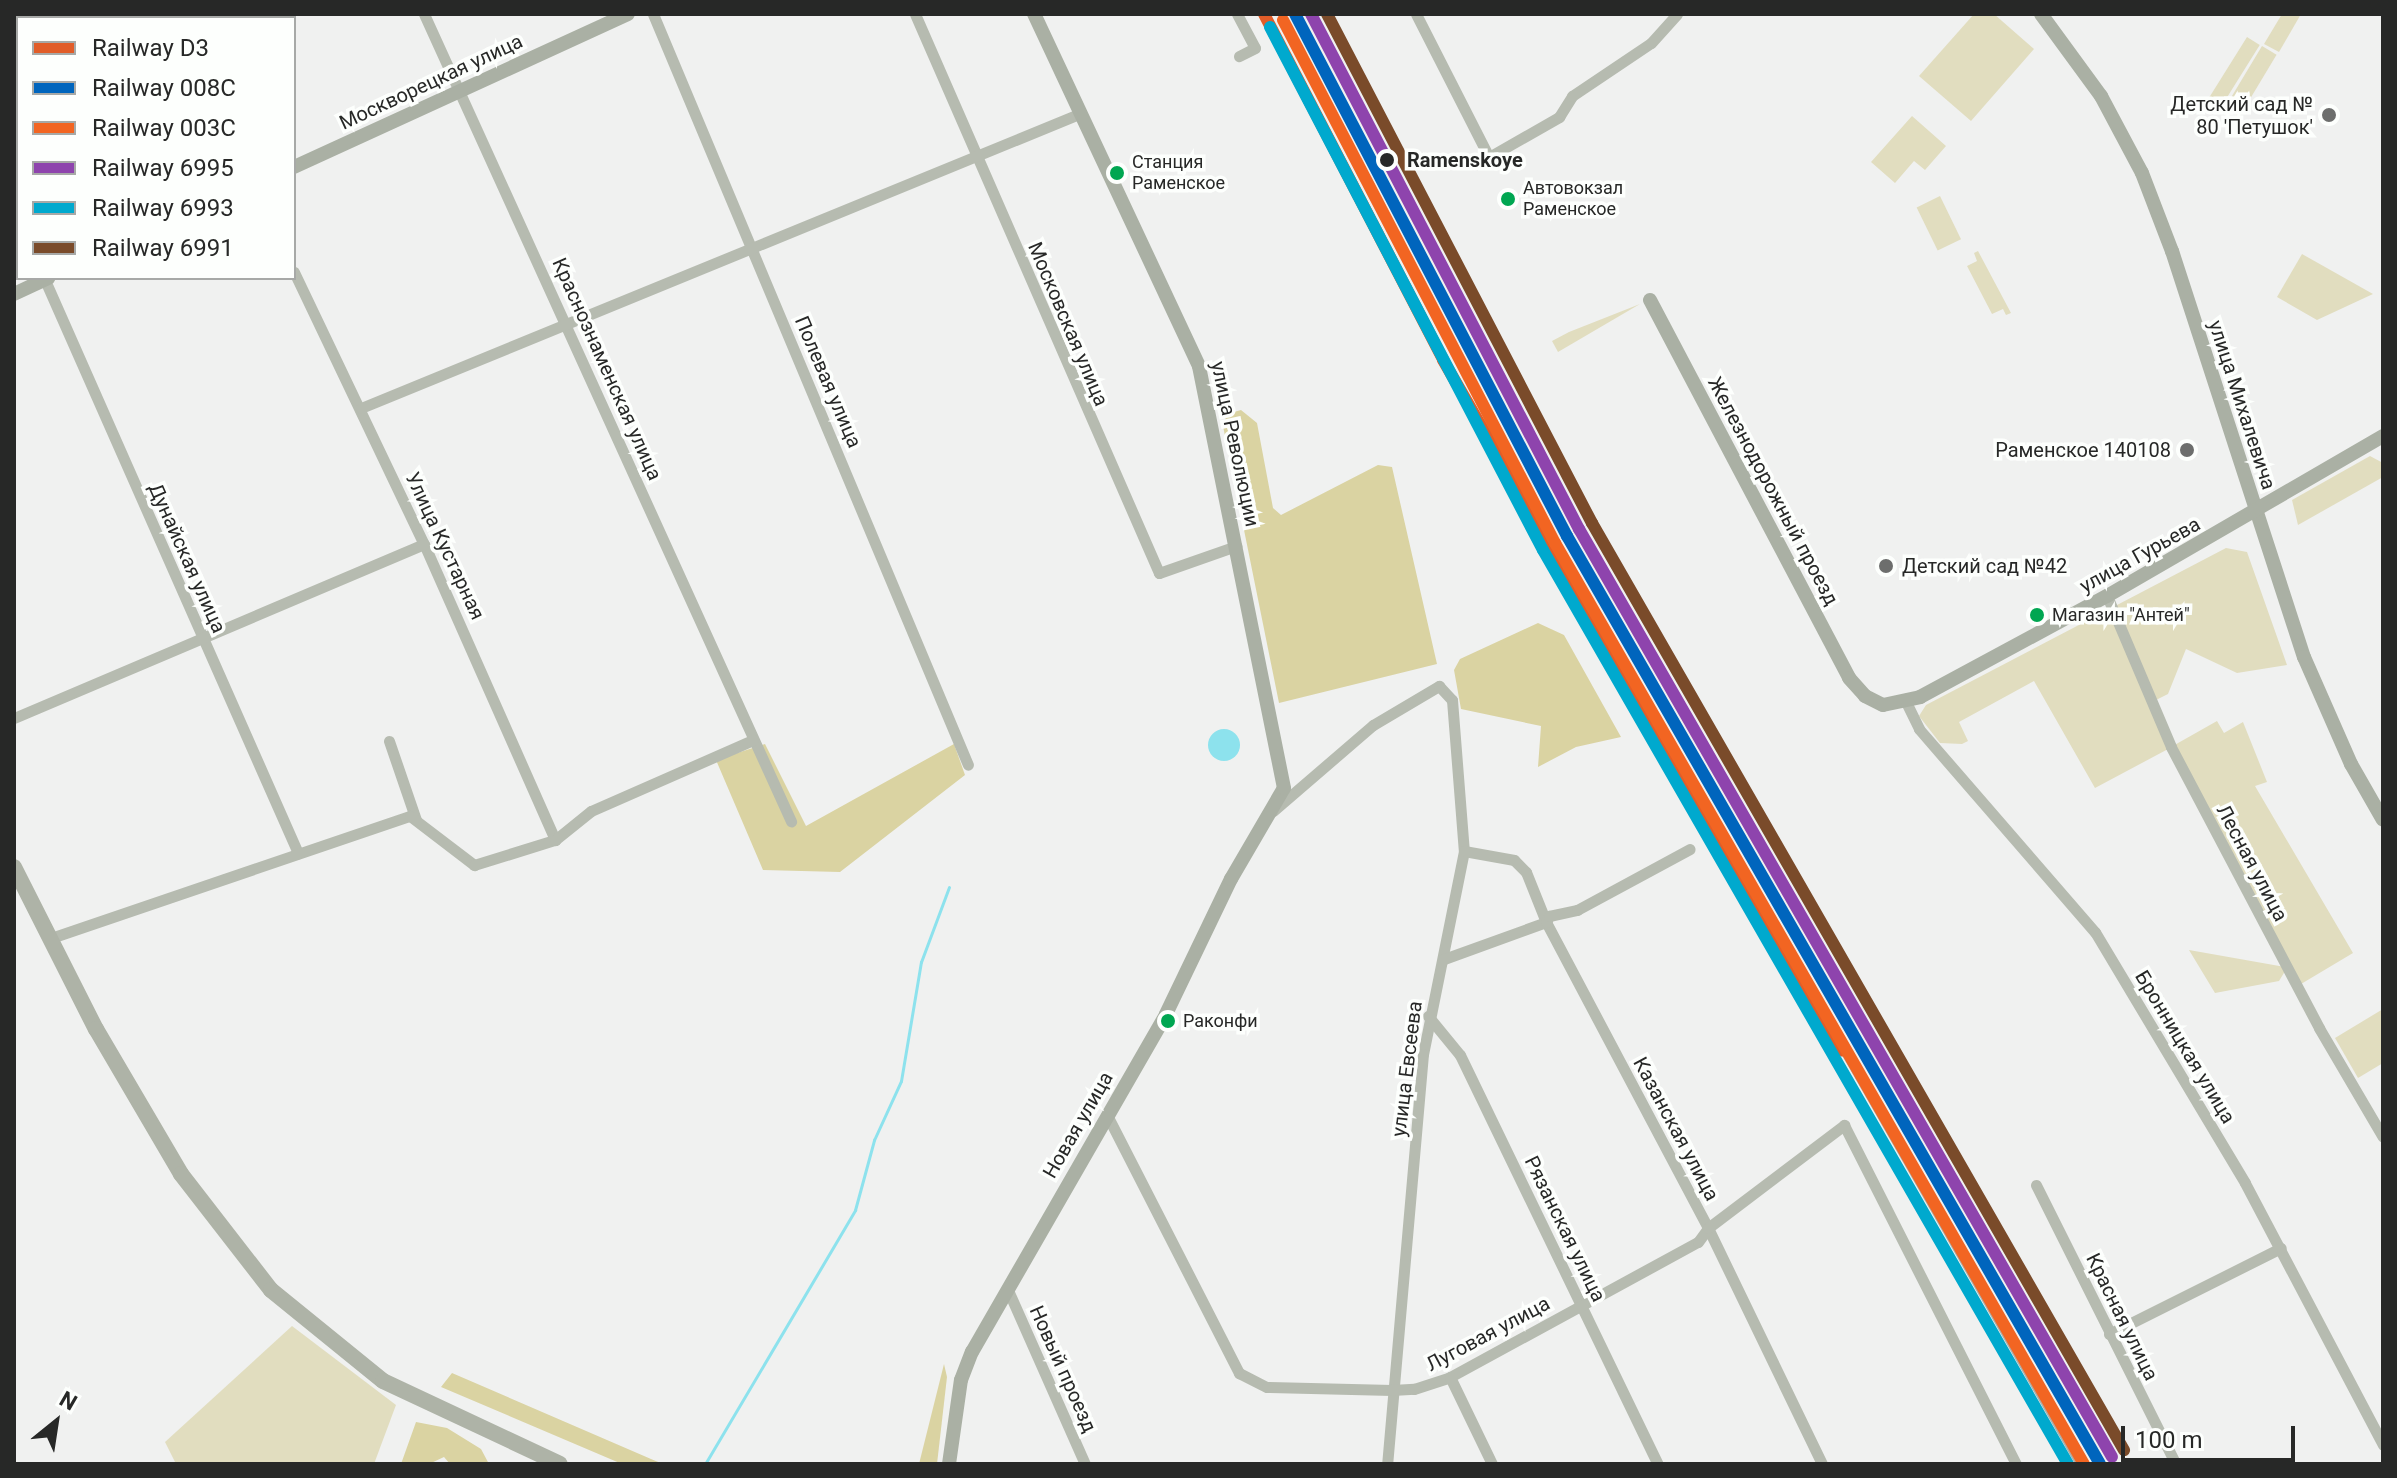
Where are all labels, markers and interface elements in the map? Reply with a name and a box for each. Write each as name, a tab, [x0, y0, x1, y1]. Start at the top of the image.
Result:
legend	[16, 16, 296, 280]
street label: Москворецкая улица	[336, 29, 526, 135]
text: Railway D3	[92, 34, 209, 62]
text: Railway 008С	[92, 74, 236, 102]
place label: Детский сад № 80 'Петушок'	[2170, 92, 2313, 139]
marker: Детский сад № 80 'Петушок'	[2320, 106, 2338, 124]
text: Railway 003С	[92, 114, 236, 142]
marker: Ramenskoye	[1374, 147, 1400, 173]
place label: Ramenskoye	[1407, 148, 1523, 172]
place label: Станция Раменское	[1132, 152, 1225, 194]
text: Railway 6995	[92, 154, 234, 182]
marker: Станция Раменское	[1109, 165, 1125, 181]
place label: Автовокзал Раменское	[1523, 178, 1623, 220]
marker: Автовокзал Раменское	[1500, 191, 1516, 207]
text: Railway 6993	[92, 194, 234, 222]
text: Railway 6991	[92, 234, 234, 262]
street label: Московская улица	[1023, 238, 1113, 410]
street label: Краснознаменская улица	[547, 254, 667, 484]
street label: Полевая улица	[789, 312, 867, 452]
street label: улица Михалевича	[2203, 317, 2281, 493]
street label: улица Революции	[1206, 359, 1264, 529]
street label: Железнодорожный проезд	[1703, 373, 1843, 609]
place label: Раменское 140108	[1995, 438, 2171, 462]
marker: Раменское 140108	[2178, 441, 2196, 459]
street label: Улица Кустарная	[400, 468, 490, 624]
street label: Дунайская улица	[143, 479, 231, 637]
street label: улица Гурьева	[2076, 512, 2204, 598]
place label: Детский сад №42	[1902, 554, 2067, 578]
marker: Детский сад №42	[1877, 557, 1895, 575]
place label: Магазин "Антей"	[2052, 604, 2190, 626]
marker: Магазин "Антей"	[2029, 607, 2045, 623]
street label: Лесная улица	[2211, 801, 2293, 925]
street label: Бронницкая улица	[2130, 966, 2240, 1128]
street label: улица Евсеева	[1387, 1000, 1427, 1138]
place label: Раконфи	[1183, 1010, 1258, 1032]
marker: Раконфи	[1160, 1013, 1176, 1029]
street label: Казанская улица	[1628, 1053, 1724, 1205]
street label: Новая улица	[1038, 1068, 1118, 1182]
street label: Рязанская улица	[1519, 1152, 1611, 1306]
street label: Красная улица	[2081, 1250, 2163, 1384]
street label: Луговая улица	[1422, 1291, 1554, 1377]
street label: Новый проезд	[1024, 1302, 1102, 1436]
north arrow	[16, 1382, 96, 1462]
text: N	[55, 1386, 81, 1415]
scale bar	[2125, 1410, 2299, 1460]
text: 100 m	[2135, 1426, 2202, 1454]

